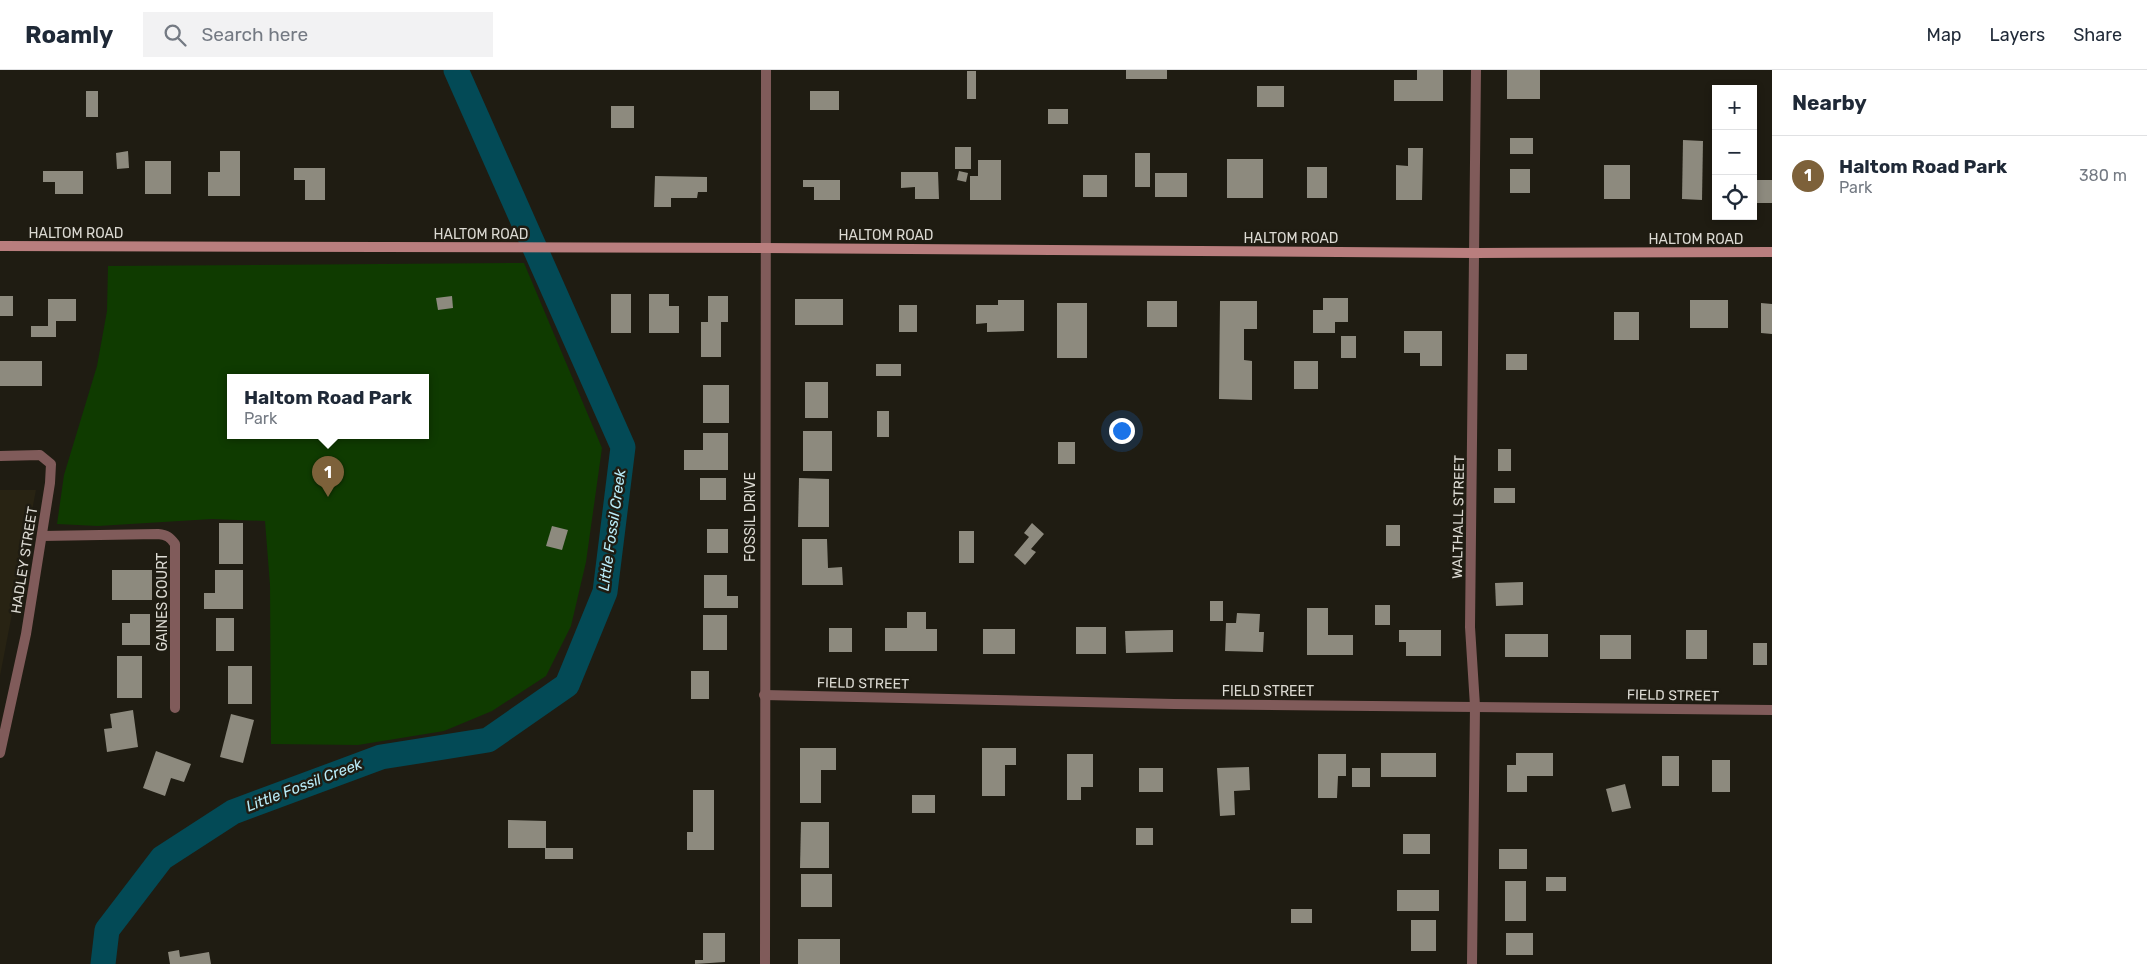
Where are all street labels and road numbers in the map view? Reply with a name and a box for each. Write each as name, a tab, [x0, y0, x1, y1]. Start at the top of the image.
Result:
street label: HALTOM ROAD	[29, 225, 124, 242]
street label: HALTOM ROAD	[434, 226, 529, 243]
street label: HALTOM ROAD	[839, 227, 934, 244]
street label: HALTOM ROAD	[1244, 230, 1339, 247]
street label: HALTOM ROAD	[1649, 231, 1744, 248]
street label: WALTHALL STREET	[1449, 455, 1468, 579]
street label: FOSSIL DRIVE	[742, 472, 759, 562]
street label: HADLEY STREET	[8, 505, 41, 615]
street label: GAINES COURT	[154, 553, 171, 651]
street label: FIELD STREET	[817, 674, 909, 693]
street label: FIELD STREET	[1222, 683, 1314, 700]
street label: FIELD STREET	[1627, 686, 1719, 705]

